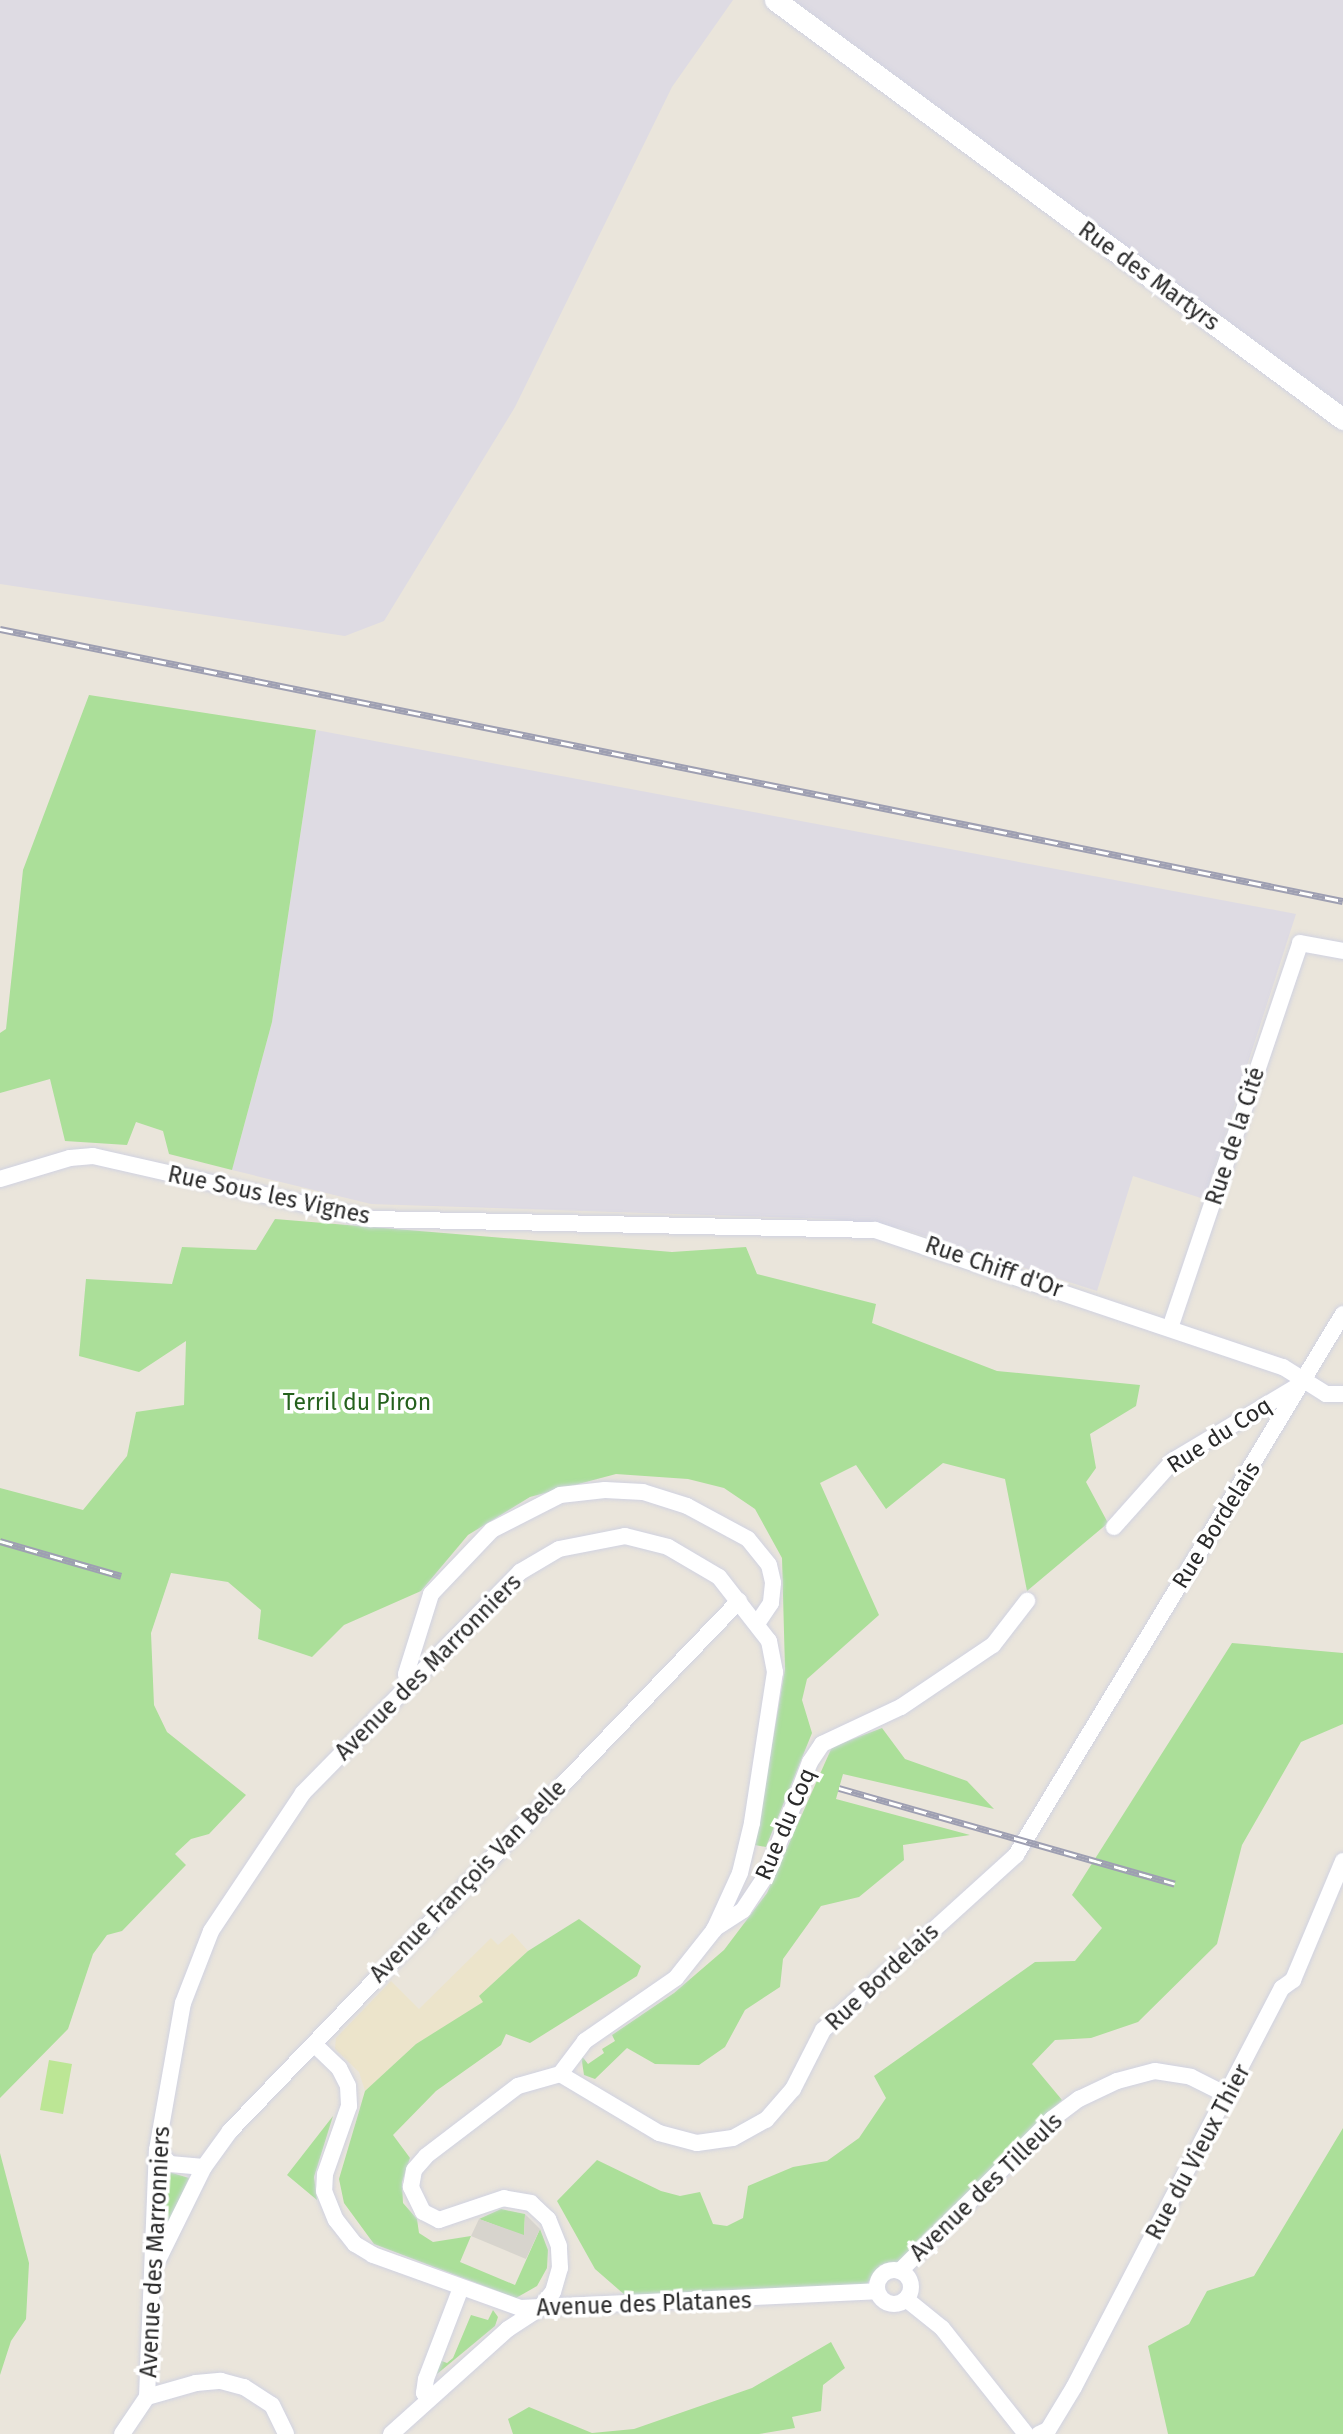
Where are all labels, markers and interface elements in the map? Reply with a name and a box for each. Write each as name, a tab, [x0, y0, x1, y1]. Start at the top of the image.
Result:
street label: Rue des Martyrs	[1073, 216, 1225, 336]
street label: Rue de la Cité	[1200, 1064, 1270, 1208]
street label: Rue Sous les Vignes	[165, 1160, 373, 1230]
street label: Rue Chiff d'Or	[922, 1231, 1066, 1303]
park label: Terril du Piron	[283, 1388, 431, 1416]
street label: Rue du Coq	[1162, 1391, 1276, 1479]
street label: Rue Bordelais	[1166, 1457, 1266, 1593]
street label: Avenue des Marronniers	[329, 1568, 527, 1766]
street label: Rue du Coq	[749, 1764, 821, 1884]
street label: Avenue François Van Belle	[364, 1774, 572, 1988]
street label: Rue Bordelais	[820, 1918, 944, 2036]
street label: Rue du Vieux Thier	[1140, 2059, 1256, 2245]
street label: Avenue des Tilleuls	[904, 2107, 1068, 2267]
street label: Avenue des Marronniers	[135, 2126, 175, 2378]
street label: Avenue des Platanes	[536, 2286, 752, 2322]

